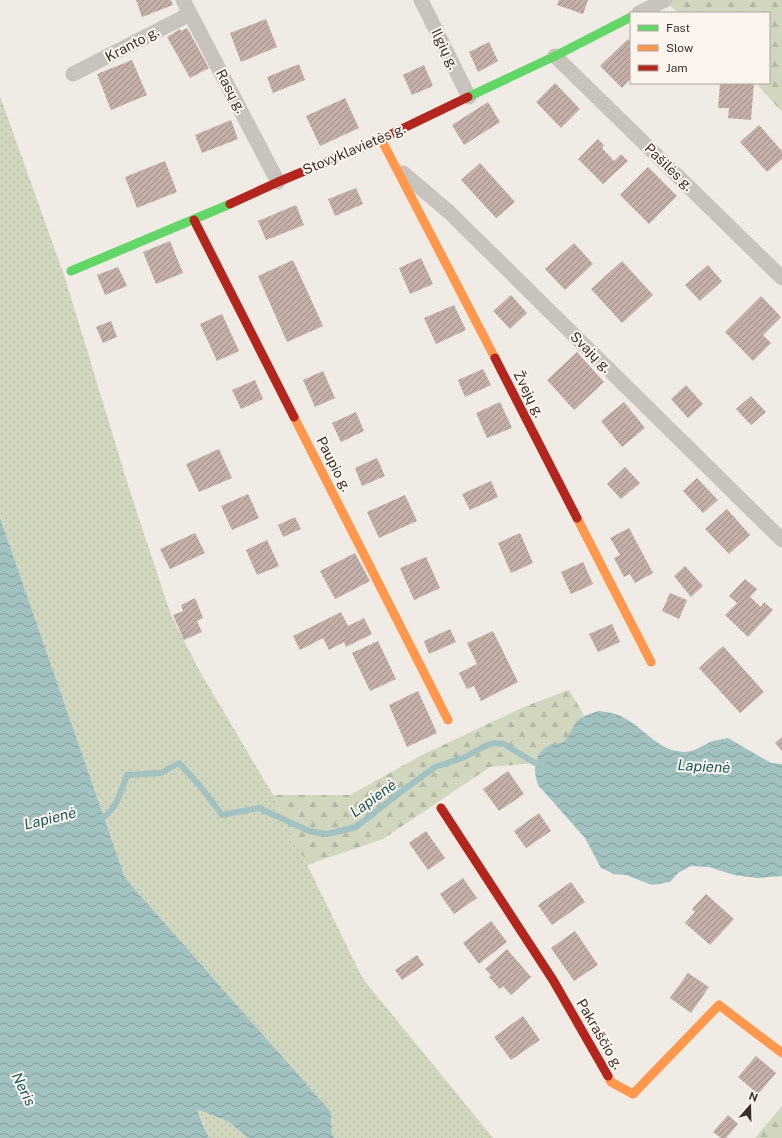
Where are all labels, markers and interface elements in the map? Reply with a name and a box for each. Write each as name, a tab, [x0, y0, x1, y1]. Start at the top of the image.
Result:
legend	[630, 12, 770, 84]
text: Fast	[666, 21, 691, 35]
street label: Kranto g.	[102, 23, 162, 65]
street label: Ilgių g.	[428, 26, 462, 72]
text: Slow	[666, 41, 694, 55]
text: Jam	[666, 61, 688, 75]
street label: Rasų g.	[213, 66, 249, 116]
street label: Stovyklavietės g.	[300, 120, 408, 178]
street label: Pašilės g.	[641, 140, 697, 194]
street label: Svajų g.	[567, 328, 615, 376]
street label: Žvejų g.	[510, 367, 549, 420]
street label: Paupio g.	[313, 434, 355, 494]
water label: Lapienė	[677, 756, 731, 776]
water label: Lapienė	[347, 776, 399, 820]
water label: Lapienė	[22, 803, 78, 833]
street label: Pakraščio g.	[573, 996, 627, 1072]
water label: Neris	[9, 1069, 39, 1109]
north arrow	[730, 1086, 770, 1126]
text: N	[747, 1089, 760, 1104]

